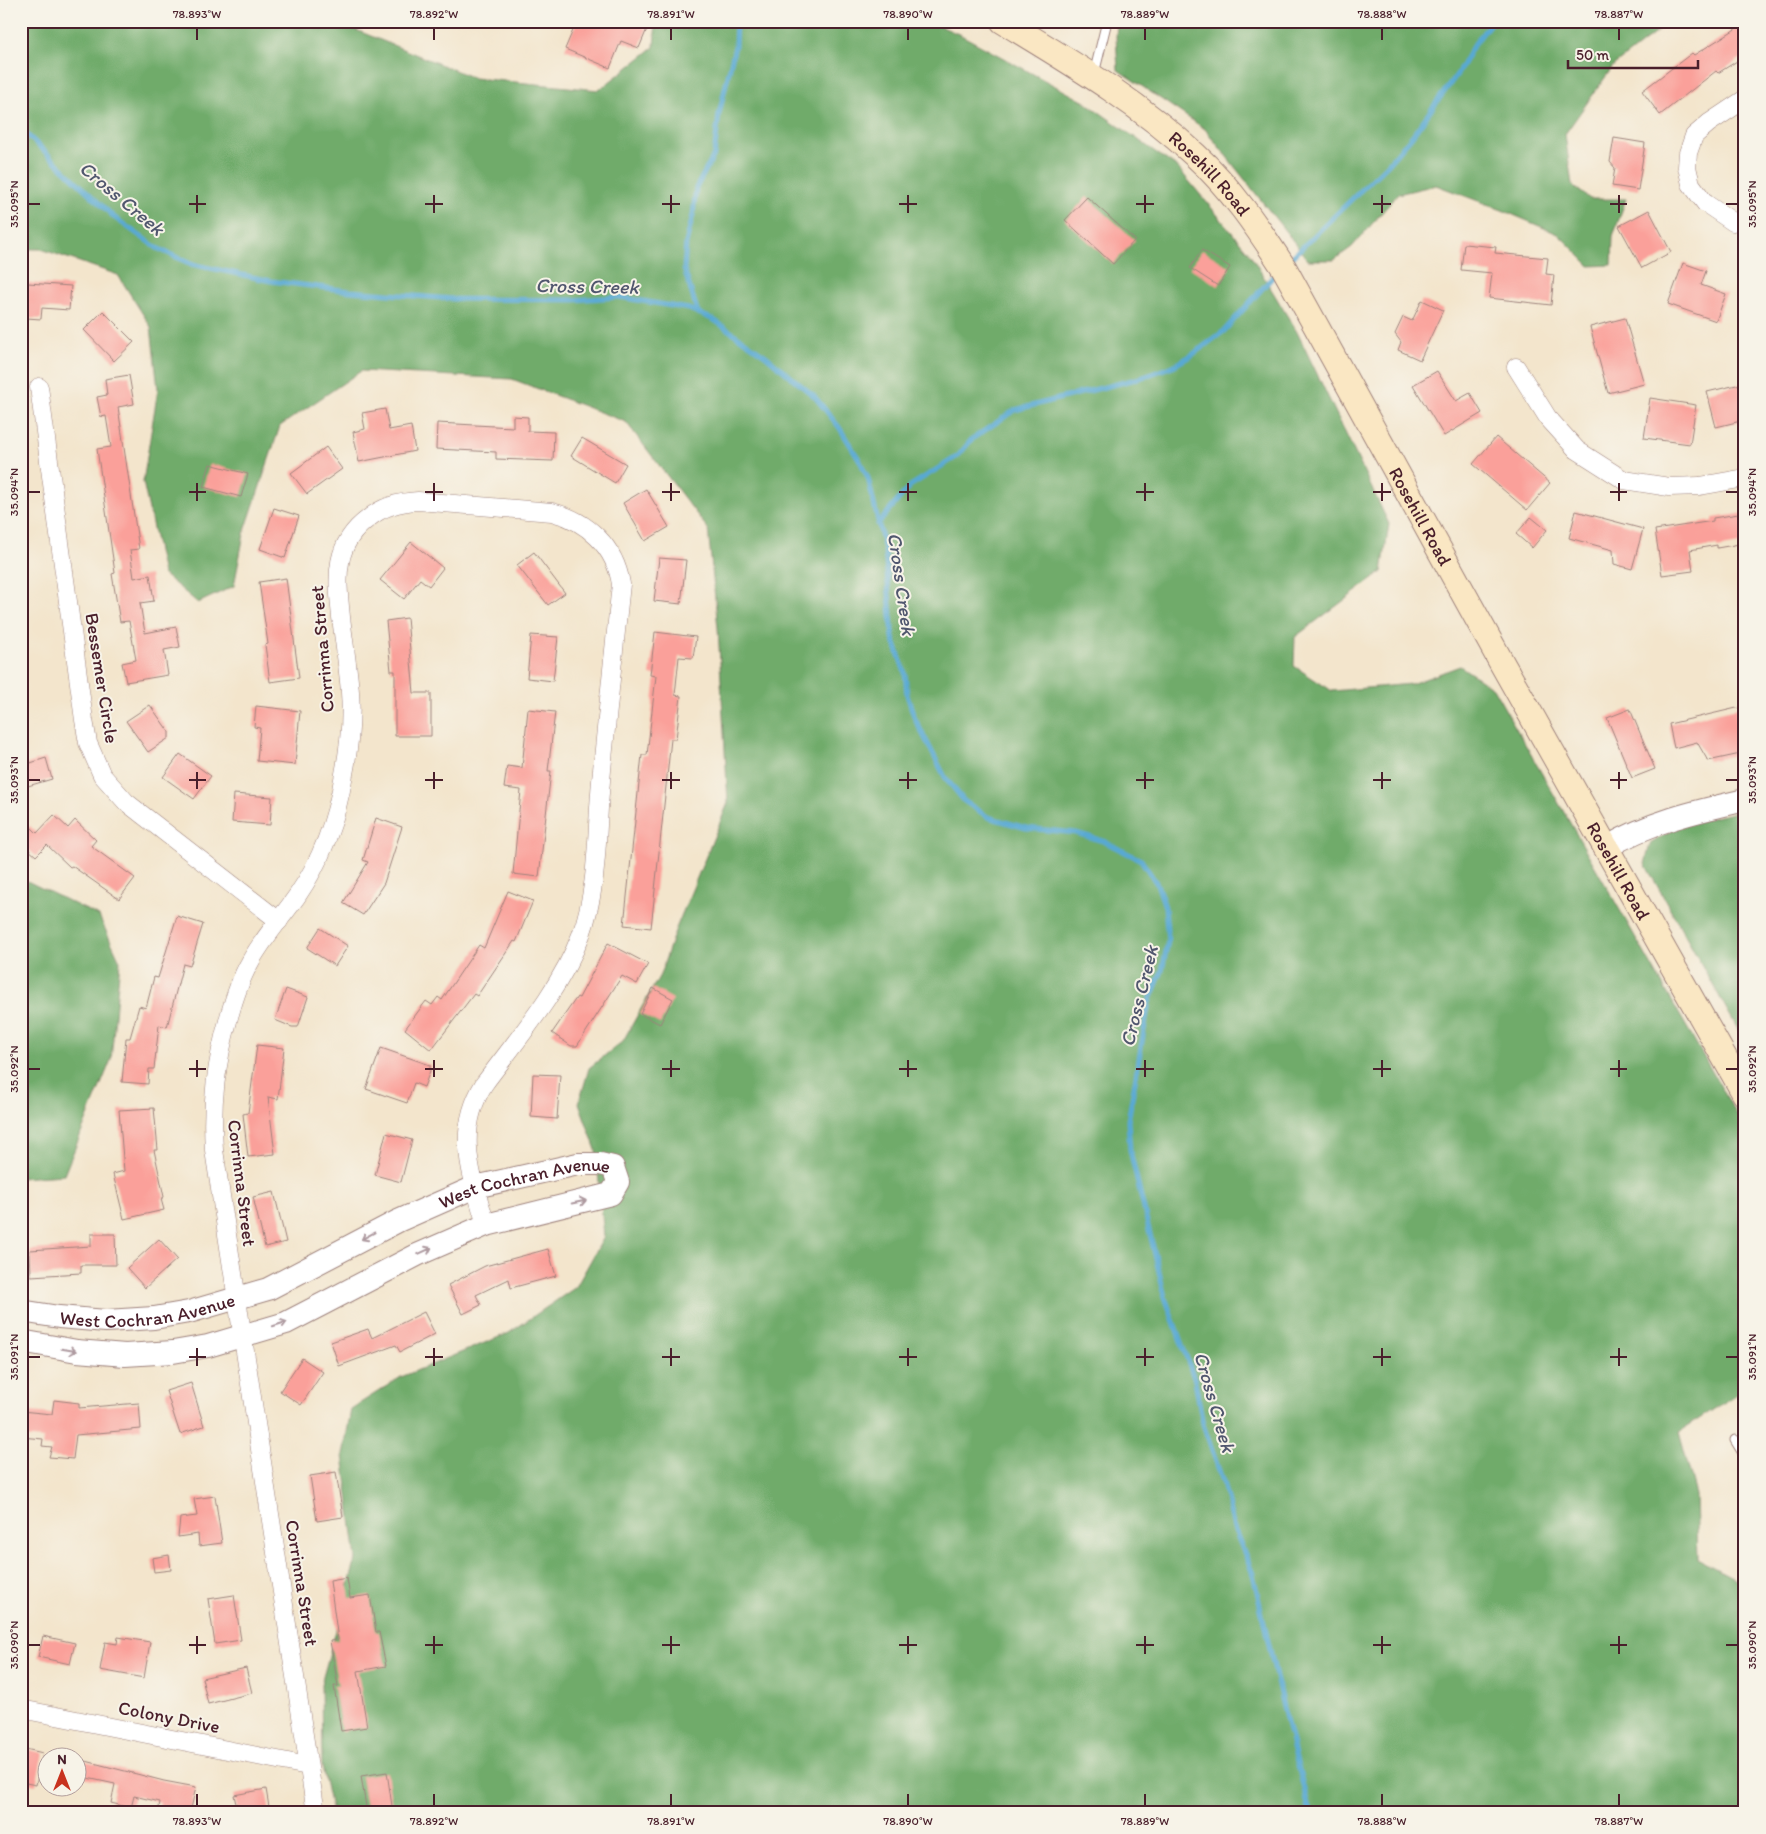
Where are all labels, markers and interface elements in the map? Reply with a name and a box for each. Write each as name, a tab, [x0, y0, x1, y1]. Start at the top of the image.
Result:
text: 78.893°W	[173, 7, 221, 21]
text: 78.892°W	[410, 7, 458, 21]
text: 78.891°W	[647, 7, 695, 21]
text: 78.890°W	[883, 7, 933, 21]
text: 78.889°W	[1121, 7, 1169, 21]
text: 78.888°W	[1357, 7, 1407, 21]
text: 78.887°W	[1595, 7, 1643, 21]
scale bar	[1568, 38, 1698, 70]
text: 50 m	[1576, 46, 1609, 64]
street label: Rosehill Road	[1164, 126, 1256, 220]
water label: Cross Creek	[75, 156, 171, 242]
text: 35.095°N	[7, 180, 21, 228]
text: 35.095°N	[1745, 180, 1759, 228]
water label: Cross Creek	[535, 273, 641, 299]
street label: Rosehill Road	[1384, 463, 1457, 569]
text: 35.094°N	[7, 468, 21, 516]
text: 35.094°N	[1745, 468, 1759, 516]
water label: Cross Creek	[883, 531, 921, 639]
street label: Corrinna Street	[305, 584, 339, 714]
street label: Bessemer Circle	[80, 611, 124, 745]
text: 35.093°N	[7, 756, 21, 804]
text: 35.093°N	[1745, 756, 1759, 804]
street label: Rosehill Road	[1582, 817, 1656, 923]
water label: Cross Creek	[1115, 941, 1164, 1049]
text: 35.092°N	[7, 1045, 21, 1093]
text: 35.092°N	[1745, 1045, 1759, 1093]
street label: Corrinna Street	[223, 1118, 261, 1248]
street label: West Cochran Avenue	[435, 1152, 613, 1213]
one-way arrow	[571, 1197, 587, 1206]
one-way arrow	[361, 1232, 376, 1241]
one-way arrow	[417, 1246, 432, 1255]
street label: West Cochran Avenue	[59, 1288, 238, 1333]
one-way arrow	[272, 1319, 288, 1329]
text: 35.091°N	[7, 1334, 21, 1380]
text: 35.091°N	[1745, 1334, 1759, 1380]
one-way arrow	[61, 1345, 77, 1355]
water label: Cross Creek	[1189, 1349, 1241, 1457]
street label: Corrinna Street	[281, 1518, 323, 1648]
text: 35.090°N	[7, 1621, 21, 1669]
text: 35.090°N	[1745, 1621, 1759, 1669]
street label: Colony Drive	[116, 1696, 222, 1738]
north arrow	[38, 1746, 88, 1796]
text: N	[57, 1751, 67, 1768]
text: 78.893°W	[173, 1814, 221, 1828]
text: 78.892°W	[410, 1814, 458, 1828]
text: 78.891°W	[647, 1814, 695, 1828]
text: 78.890°W	[883, 1814, 933, 1828]
text: 78.889°W	[1121, 1814, 1169, 1828]
text: 78.888°W	[1357, 1814, 1407, 1828]
text: 78.887°W	[1595, 1814, 1643, 1828]

